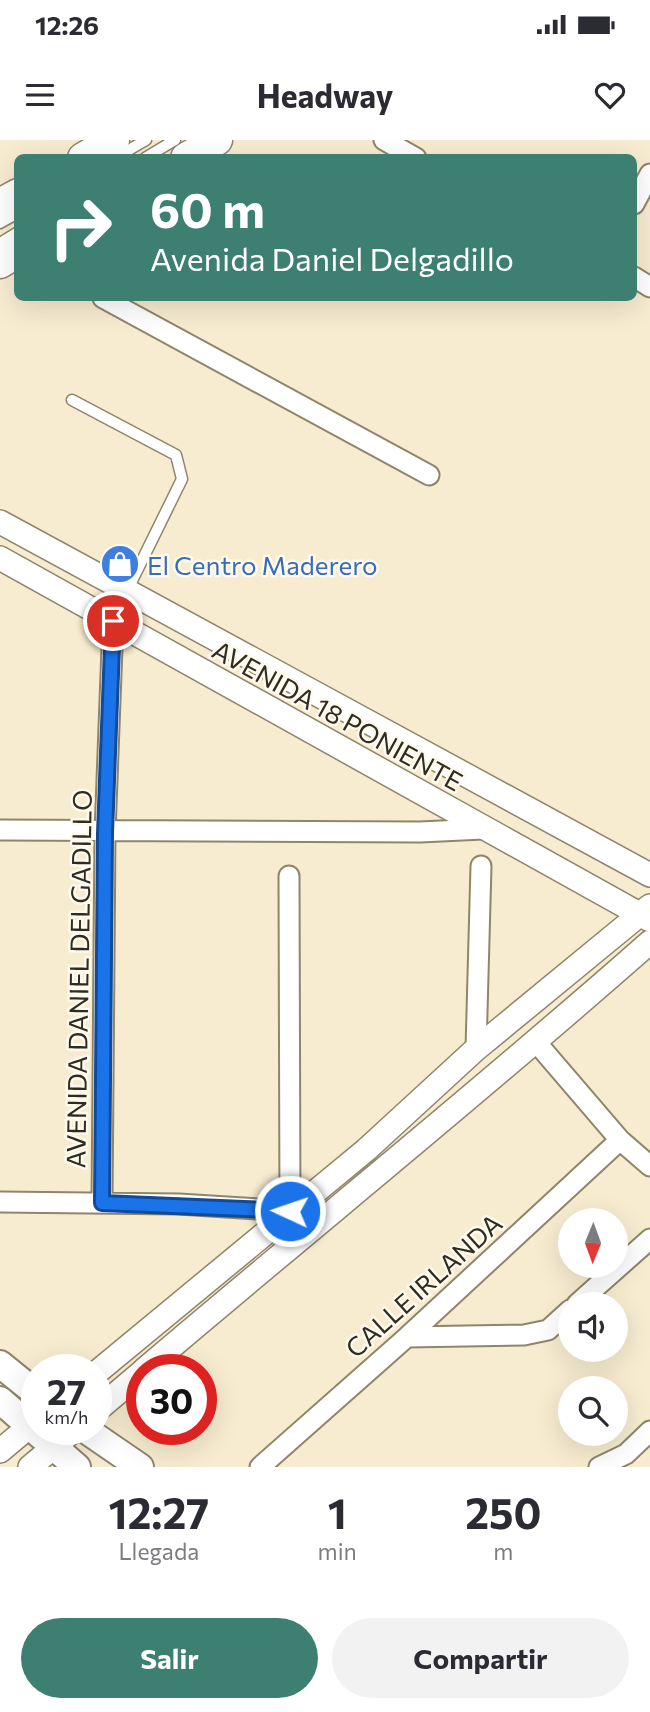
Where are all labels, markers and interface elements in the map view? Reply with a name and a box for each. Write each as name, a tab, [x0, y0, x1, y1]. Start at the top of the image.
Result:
text: 12:26	[35, 9, 99, 40]
text: Headway	[257, 75, 393, 115]
icon: menu	[21, 76, 59, 114]
icon: heart	[591, 76, 629, 114]
text: 60 m	[150, 178, 265, 238]
icon: right	[35, 182, 126, 273]
text: Avenida Daniel Delgadillo	[150, 238, 514, 278]
shop icon: El Centro Maderero	[99, 543, 141, 585]
place label: El Centro Maderero	[147, 549, 378, 580]
pin	[83, 591, 143, 651]
icon: arrive	[94, 602, 132, 640]
street label: AVENIDA 18 PONIENTE	[208, 633, 468, 797]
street label: AVENIDA DANIEL DELGADILLO	[59, 789, 97, 1169]
position arrow	[253, 1174, 327, 1248]
street label: CALLE IRLANDA	[339, 1207, 507, 1363]
north arrow	[558, 1208, 628, 1278]
map controls	[558, 1208, 628, 1446]
button: sound	[558, 1292, 628, 1362]
speed limit sign: 30	[126, 1354, 217, 1445]
text: 27	[47, 1369, 86, 1412]
button: search	[558, 1376, 628, 1446]
text: km/h	[45, 1406, 88, 1428]
text: 12:27	[108, 1486, 209, 1538]
text: 1	[328, 1486, 347, 1538]
text: 250	[465, 1486, 542, 1538]
text: Llegada	[118, 1537, 199, 1565]
text: min	[318, 1537, 357, 1565]
text: m	[493, 1537, 513, 1565]
button: Salir	[21, 1618, 318, 1698]
button: Compartir	[332, 1618, 629, 1698]

